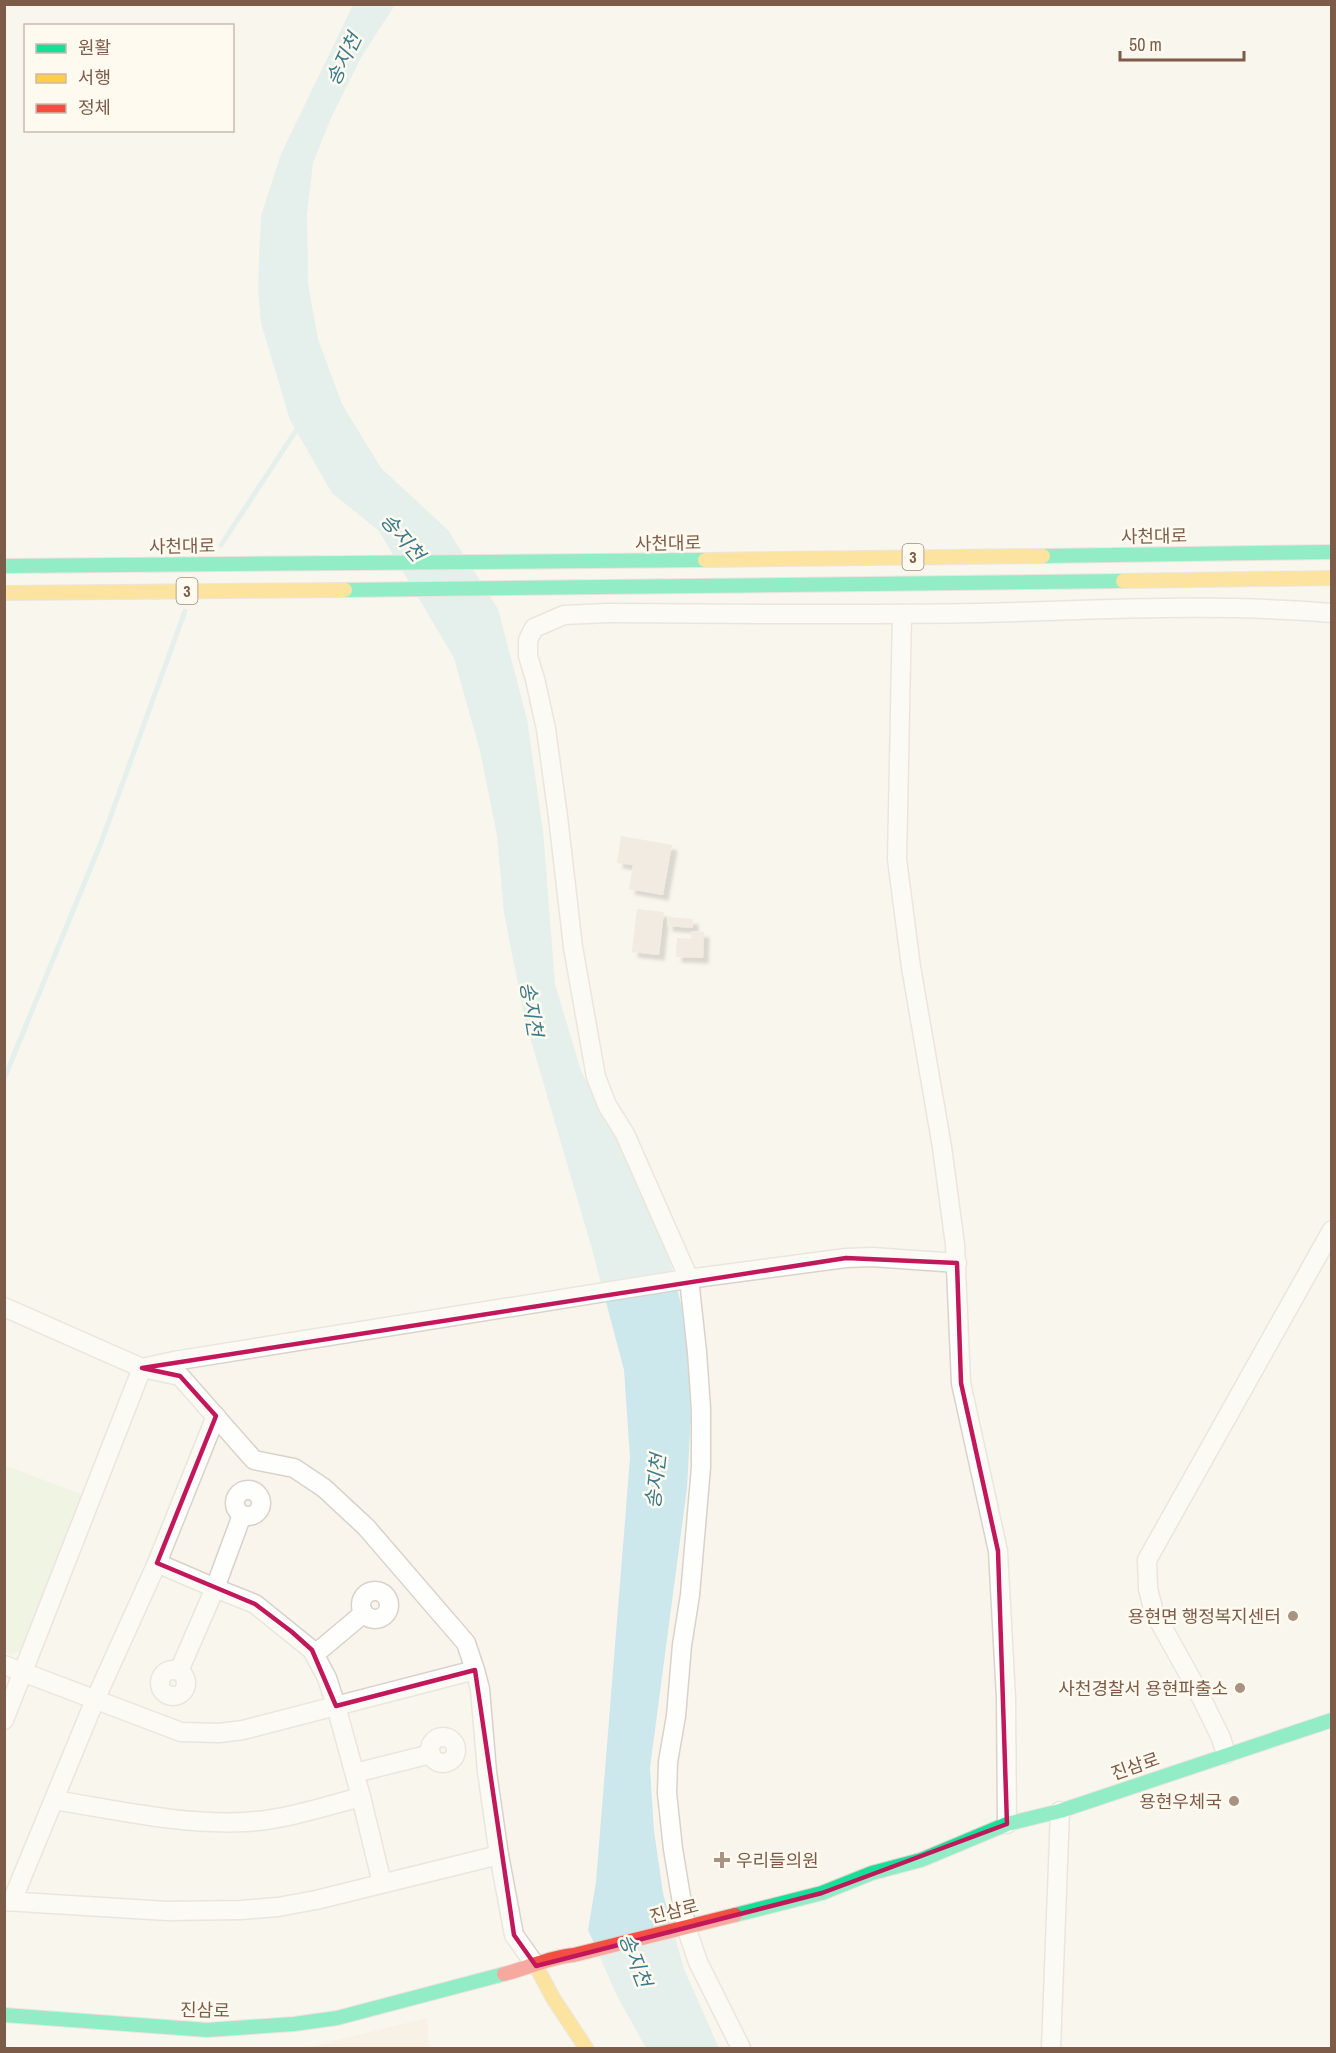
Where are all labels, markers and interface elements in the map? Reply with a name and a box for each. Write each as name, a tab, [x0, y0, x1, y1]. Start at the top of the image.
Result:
legend	[24, 24, 234, 132]
scale bar	[1120, 24, 1244, 62]
water label: 송지천	[319, 26, 368, 90]
text: 50 m	[1129, 32, 1162, 57]
text: 원활	[78, 35, 111, 60]
text: 서행	[78, 65, 111, 90]
text: 정체	[78, 95, 111, 120]
water label: 송지천	[375, 507, 433, 569]
street label: 사천대로	[1121, 523, 1187, 549]
street label: 사천대로	[635, 530, 701, 556]
street label: 사천대로	[149, 533, 215, 559]
road number: 3	[902, 544, 924, 570]
road number: 3	[176, 578, 198, 604]
water label: 송지천	[514, 980, 550, 1041]
water label: 송지천	[639, 1450, 672, 1510]
place label: 용현면 행정복지센터	[1128, 1604, 1281, 1629]
marker: 용현면 행정복지센터	[1286, 1609, 1300, 1623]
place label: 사천경찰서 용현파출소	[1058, 1676, 1228, 1701]
marker: 사천경찰서 용현파출소	[1233, 1681, 1247, 1695]
street label: 진삼로	[1107, 1746, 1163, 1786]
place label: 용현우체국	[1139, 1789, 1222, 1814]
marker: 용현우체국	[1227, 1794, 1241, 1808]
place label: 우리들의원	[736, 1848, 819, 1873]
marker: 우리들의원	[713, 1851, 731, 1869]
street label: 진삼로	[647, 1893, 701, 1929]
water label: 송지천	[614, 1929, 659, 1993]
street label: 진삼로	[180, 1997, 230, 2023]

